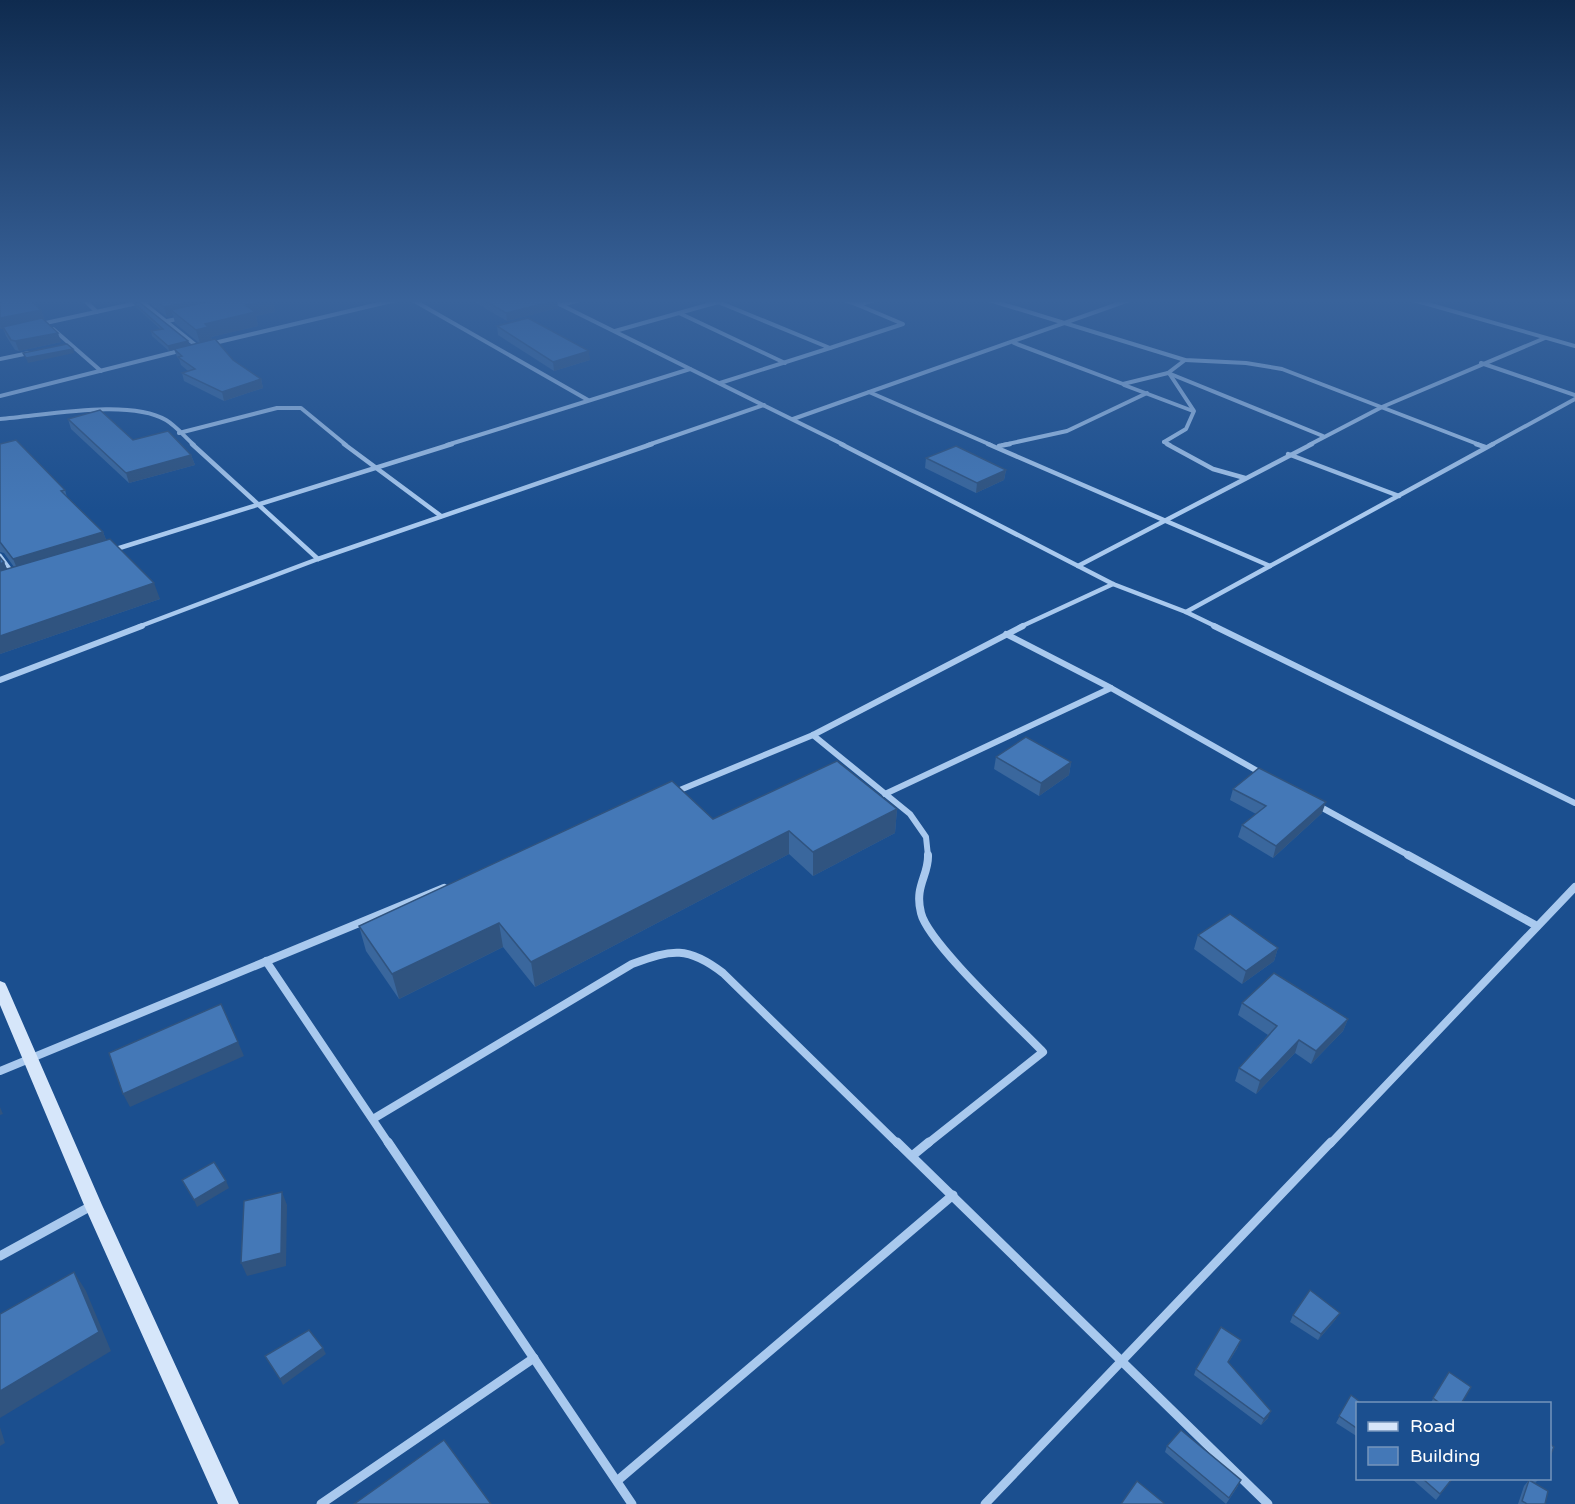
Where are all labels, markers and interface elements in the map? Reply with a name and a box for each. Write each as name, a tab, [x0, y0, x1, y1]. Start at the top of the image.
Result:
legend	[1356, 1402, 1551, 1480]
text: Road	[1410, 1415, 1455, 1437]
text: Building	[1410, 1445, 1480, 1467]

